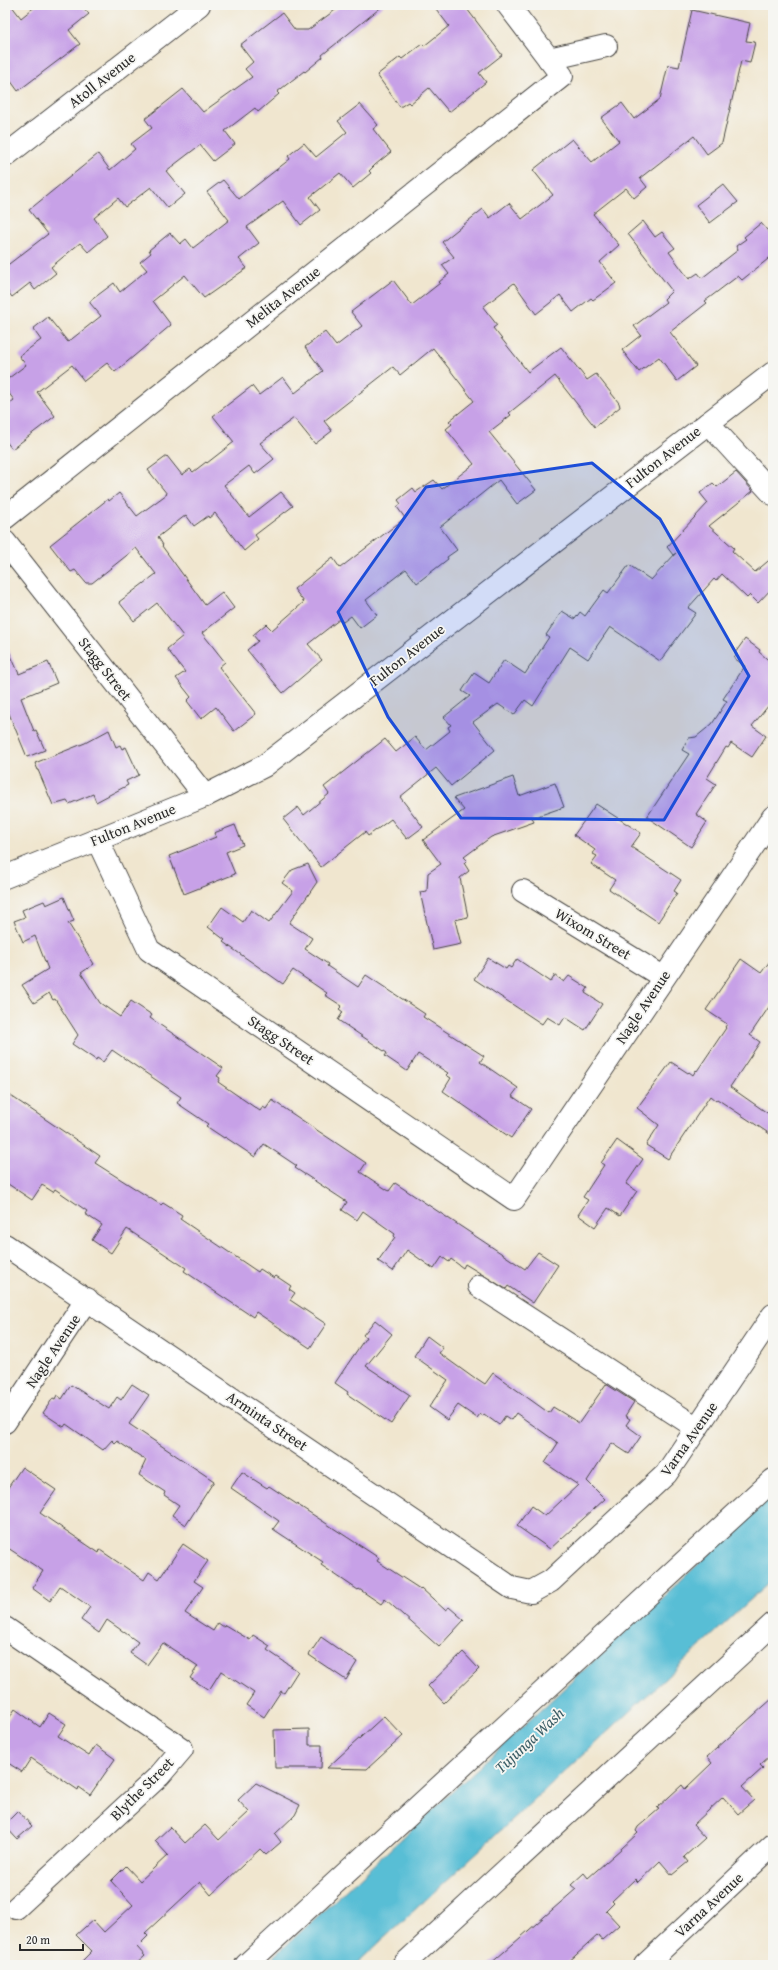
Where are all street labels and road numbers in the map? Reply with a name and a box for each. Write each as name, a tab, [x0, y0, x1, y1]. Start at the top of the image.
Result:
street label: Atoll Avenue	[64, 47, 140, 112]
street label: Melita Avenue	[241, 261, 324, 332]
street label: Fulton Avenue	[621, 420, 705, 493]
street label: Fulton Avenue	[365, 618, 449, 691]
street label: Stagg Street	[74, 632, 137, 706]
street label: Fulton Avenue	[87, 798, 179, 851]
street label: Wixom Street	[551, 903, 636, 965]
street label: Nagle Avenue	[610, 966, 675, 1048]
street label: Stagg Street	[244, 1010, 319, 1070]
street label: Nagle Avenue	[20, 1310, 85, 1392]
street label: Arminta Street	[223, 1386, 313, 1456]
street label: Varna Avenue	[655, 1397, 722, 1480]
street label: Blythe Street	[105, 1752, 179, 1825]
street label: Varna Avenue	[670, 1867, 748, 1942]

